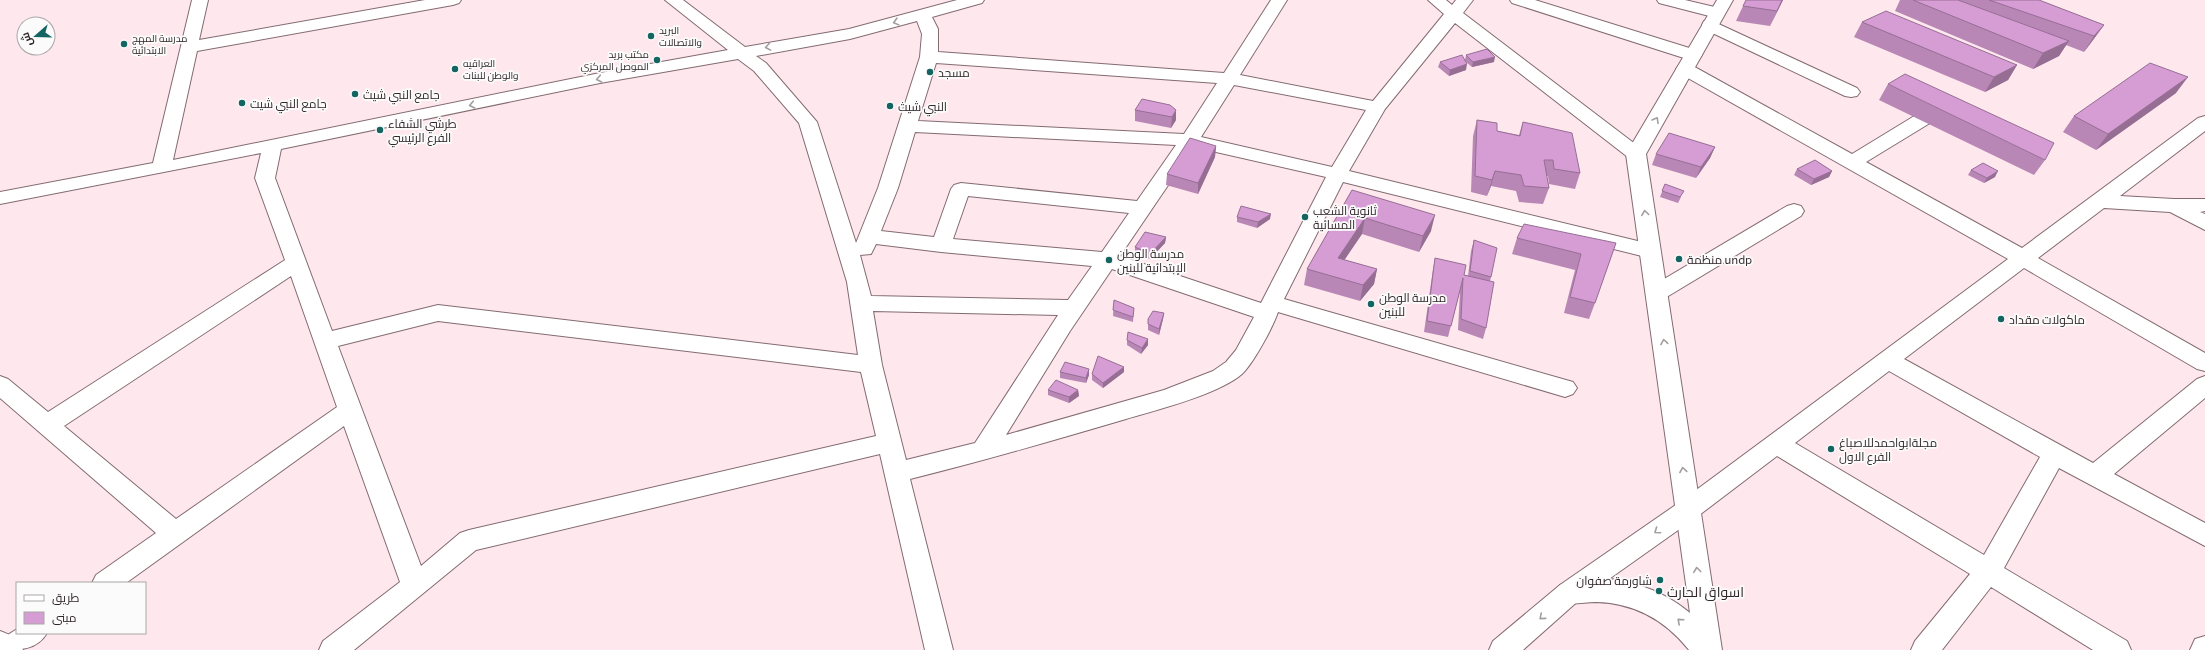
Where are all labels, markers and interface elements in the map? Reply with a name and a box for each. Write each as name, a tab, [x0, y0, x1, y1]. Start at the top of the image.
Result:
north arrow	[16, 16, 56, 56]
one-way arrow	[892, 17, 899, 25]
place label: البريد والاتصالات	[659, 24, 702, 48]
text: ش	[18, 30, 36, 48]
marker: البريد والاتصالات	[646, 31, 656, 41]
place label: مدرسة المهج الابتدائية	[132, 32, 187, 56]
marker: مدرسة المهج الابتدائية	[119, 39, 129, 49]
one-way arrow	[765, 43, 771, 51]
place label: مكتب بريد الموصل المركزي	[581, 48, 649, 74]
marker: مكتب بريد الموصل المركزي	[652, 55, 662, 65]
place label: العراقيه والوطن للبنات	[463, 57, 519, 82]
marker: العراقيه والوطن للبنات	[450, 64, 460, 74]
place label: مسجد	[938, 65, 970, 80]
marker: مسجد	[925, 67, 935, 77]
one-way arrow	[596, 74, 602, 82]
place label: جامع النبي شيث	[363, 87, 440, 105]
marker: جامع النبي شيث	[350, 89, 360, 99]
place label: جامع النبي شيت	[250, 96, 327, 114]
marker: جامع النبي شيت	[237, 98, 247, 108]
place label: النبي شيث	[898, 99, 947, 117]
one-way arrow	[469, 100, 475, 108]
marker: النبي شيث	[885, 101, 895, 111]
place label: طرشي الشفاء الفرع الرئيسي	[388, 116, 457, 148]
one-way arrow	[1651, 117, 1658, 124]
marker: طرشي الشفاء الفرع الرئيسي	[375, 125, 385, 135]
place label: ثانوية الشعب المسائية	[1313, 203, 1377, 232]
one-way arrow	[1641, 210, 1650, 216]
marker: ثانوية الشعب المسائية	[1300, 212, 1310, 222]
place label: مدرسة الوطن الإبتدائية للبنين	[1117, 246, 1186, 275]
place label: منظمة undp	[1687, 252, 1752, 266]
marker: منظمة undp	[1674, 254, 1684, 264]
marker: مدرسة الوطن الإبتدائية للبنين	[1104, 255, 1114, 265]
place label: مدرسة الوطن للبنين	[1379, 290, 1446, 319]
marker: مدرسة الوطن للبنين	[1366, 299, 1376, 309]
place label: ماكولات مقداد	[2009, 312, 2085, 327]
marker: ماكولات مقداد	[1996, 314, 2006, 324]
one-way arrow	[1660, 339, 1669, 345]
place label: مجلةابواحمدللاصباغ الفرع الاول	[1839, 435, 1937, 465]
marker: مجلةابواحمدللاصباغ الفرع الاول	[1826, 444, 1836, 454]
one-way arrow	[1679, 467, 1688, 473]
one-way arrow	[1655, 526, 1662, 533]
one-way arrow	[1693, 567, 1702, 573]
place label: شاورمة صفوان	[1576, 573, 1652, 588]
marker: شاورمة صفوان	[1655, 575, 1665, 585]
legend	[16, 582, 146, 634]
place label: اسواق الحارث	[1667, 583, 1744, 601]
marker: اسواق الحارث	[1654, 586, 1664, 596]
text: طريق	[52, 590, 80, 605]
text: مبنى	[52, 610, 77, 625]
one-way arrow	[1539, 612, 1546, 619]
one-way arrow	[1677, 618, 1685, 626]

